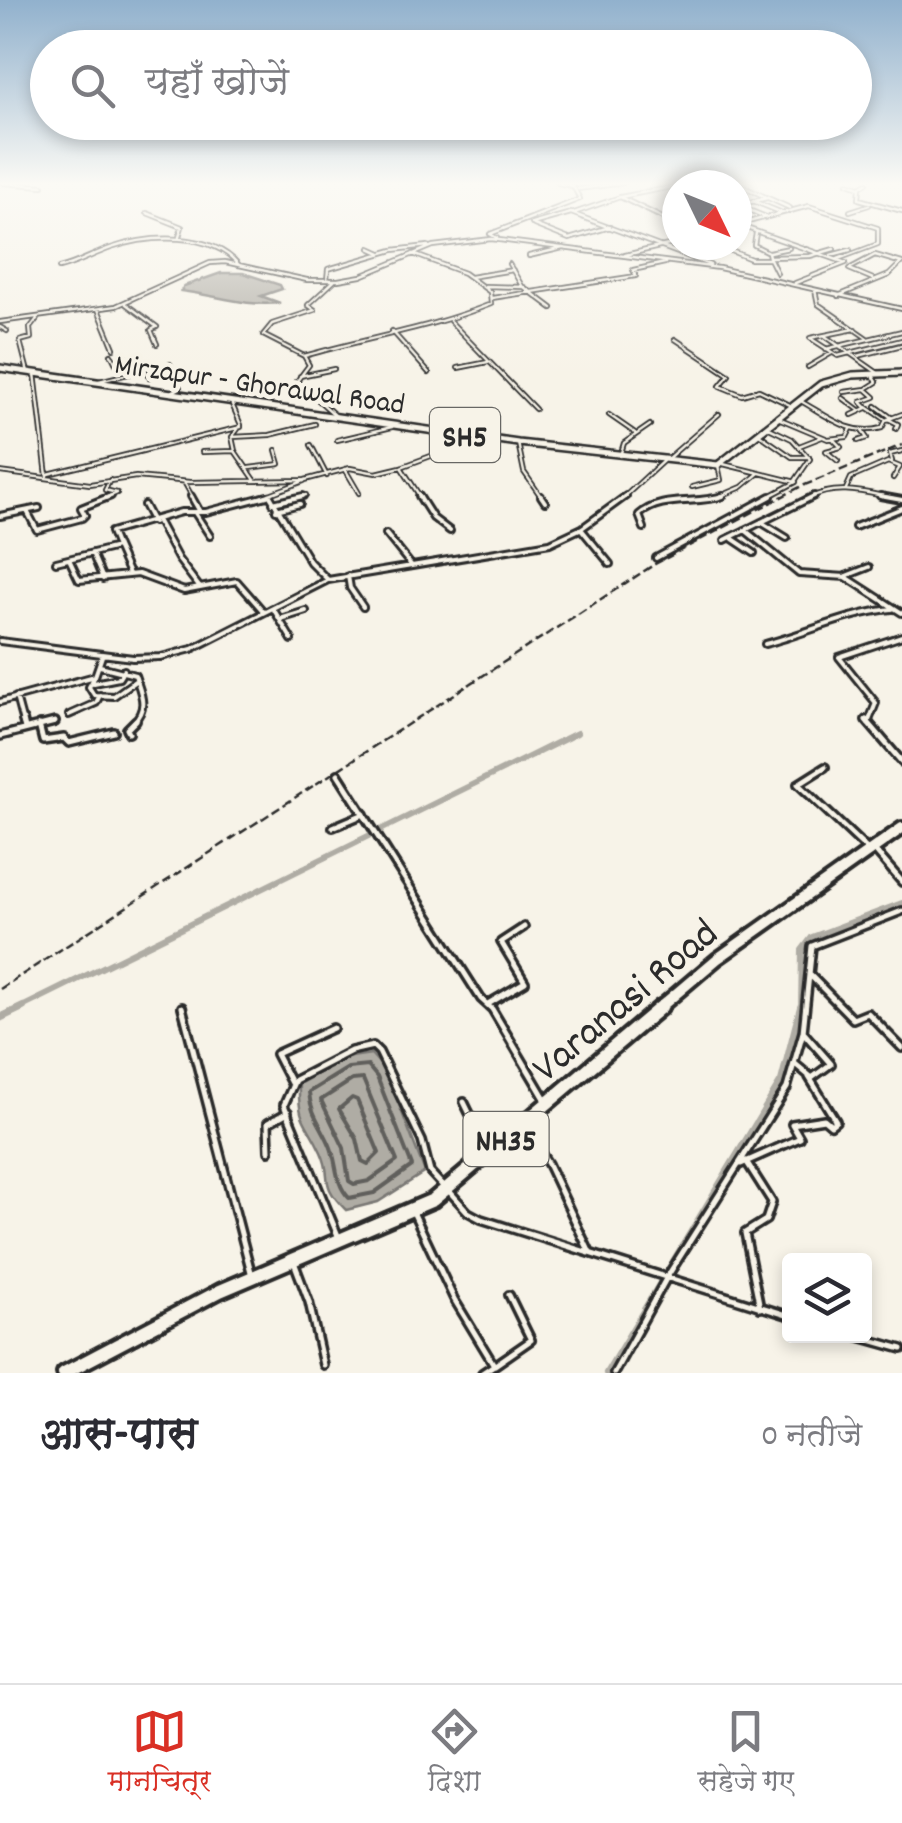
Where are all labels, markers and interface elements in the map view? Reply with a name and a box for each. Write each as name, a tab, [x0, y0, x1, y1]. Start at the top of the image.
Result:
search box	[30, 30, 872, 140]
icon: search	[65, 58, 120, 113]
text: यहाँ खोजें	[145, 58, 289, 113]
north arrow	[662, 170, 752, 260]
street label: Mirzapur - Ghorawal Road	[112, 346, 407, 429]
road number: SH5	[430, 408, 500, 462]
street label: Varanasi Road	[521, 907, 734, 1100]
road number: NH35	[464, 1112, 548, 1166]
map controls	[782, 1253, 872, 1343]
button: layers	[782, 1253, 872, 1343]
text: आस-पास	[40, 1408, 197, 1468]
text: 0 नतीजे	[761, 1415, 862, 1461]
tab: मानचित्र	[108, 1704, 211, 1804]
tab: दिशा	[427, 1704, 482, 1804]
tab: सहेजे गए	[697, 1704, 794, 1804]

